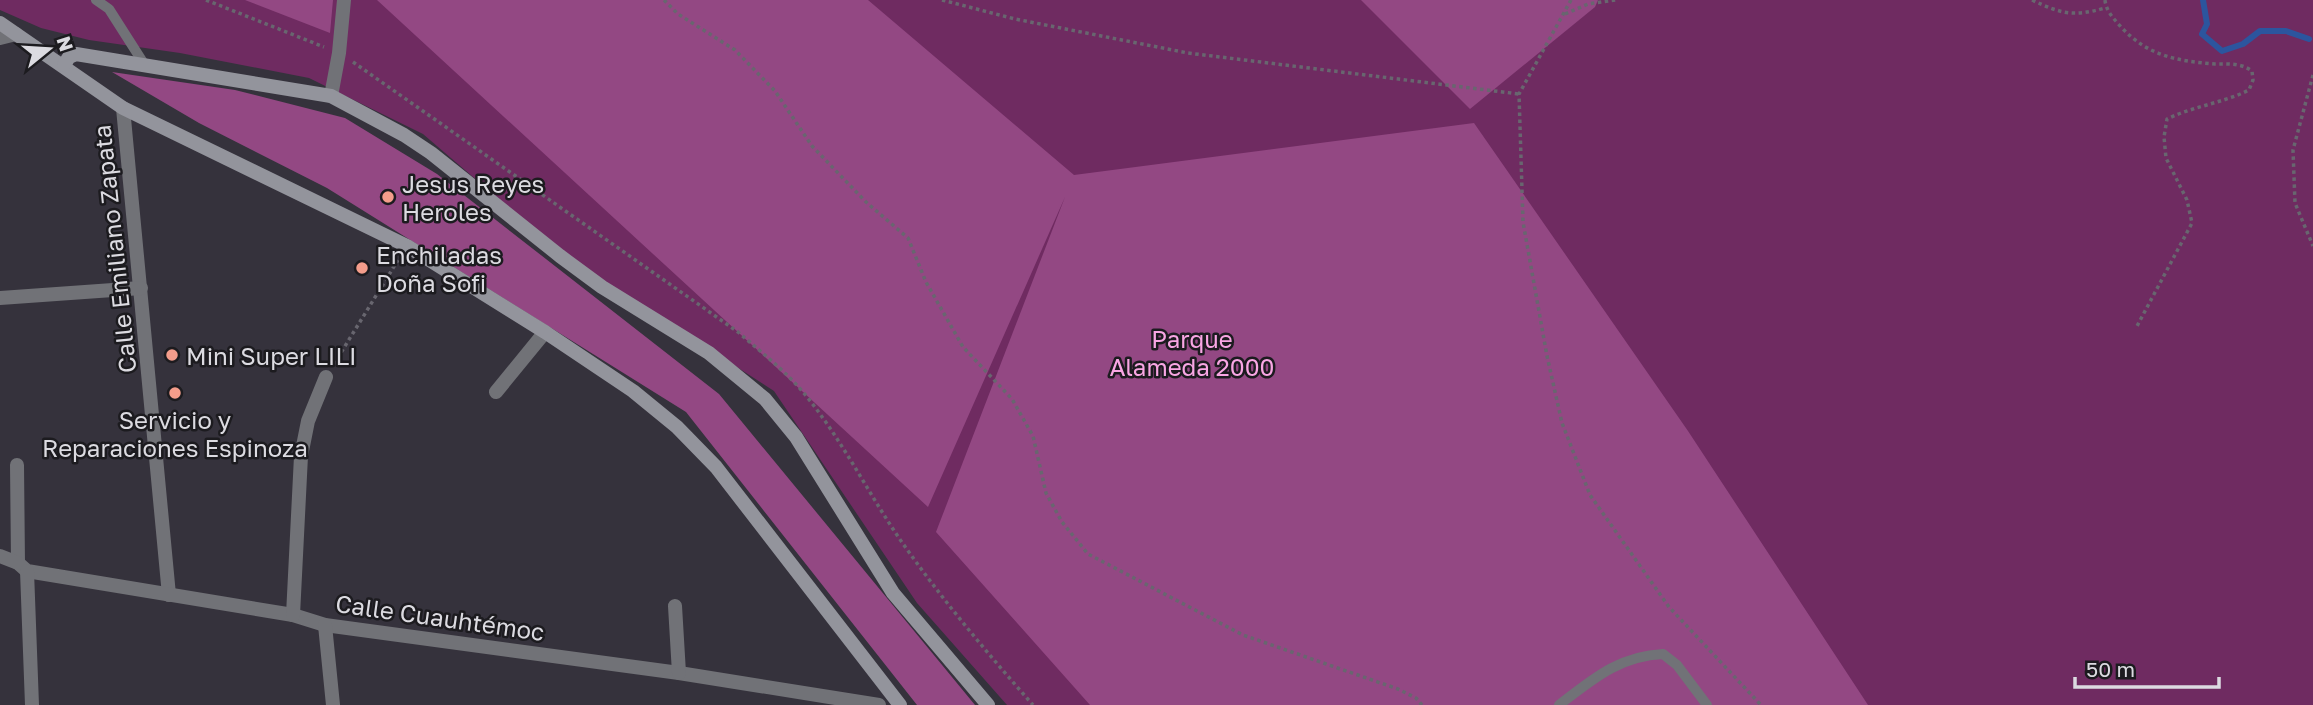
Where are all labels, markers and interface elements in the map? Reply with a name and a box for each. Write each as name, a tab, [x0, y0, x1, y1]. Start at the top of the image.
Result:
north arrow	[14, 14, 84, 84]
text: N	[52, 33, 79, 54]
street label: Calle Emiliano Zapata	[87, 124, 141, 374]
place label: Jesus Reyes Heroles	[402, 169, 544, 226]
marker: Jesus Reyes Heroles	[380, 189, 396, 205]
place label: Enchiladas Doña Sofi	[376, 240, 502, 297]
marker: Enchiladas Doña Sofi	[354, 260, 370, 276]
park label: Parque Alameda 2000	[1110, 324, 1274, 381]
place label: Mini Super LILI	[186, 341, 357, 370]
marker: Mini Super LILI	[164, 347, 180, 363]
marker: Servicio y Reparaciones Espinoza	[167, 385, 183, 401]
place label: Servicio y Reparaciones Espinoza	[42, 405, 308, 462]
street label: Calle Cuauhtémoc	[334, 588, 546, 646]
scale bar	[2075, 646, 2218, 690]
text: 50 m	[2086, 656, 2135, 682]

